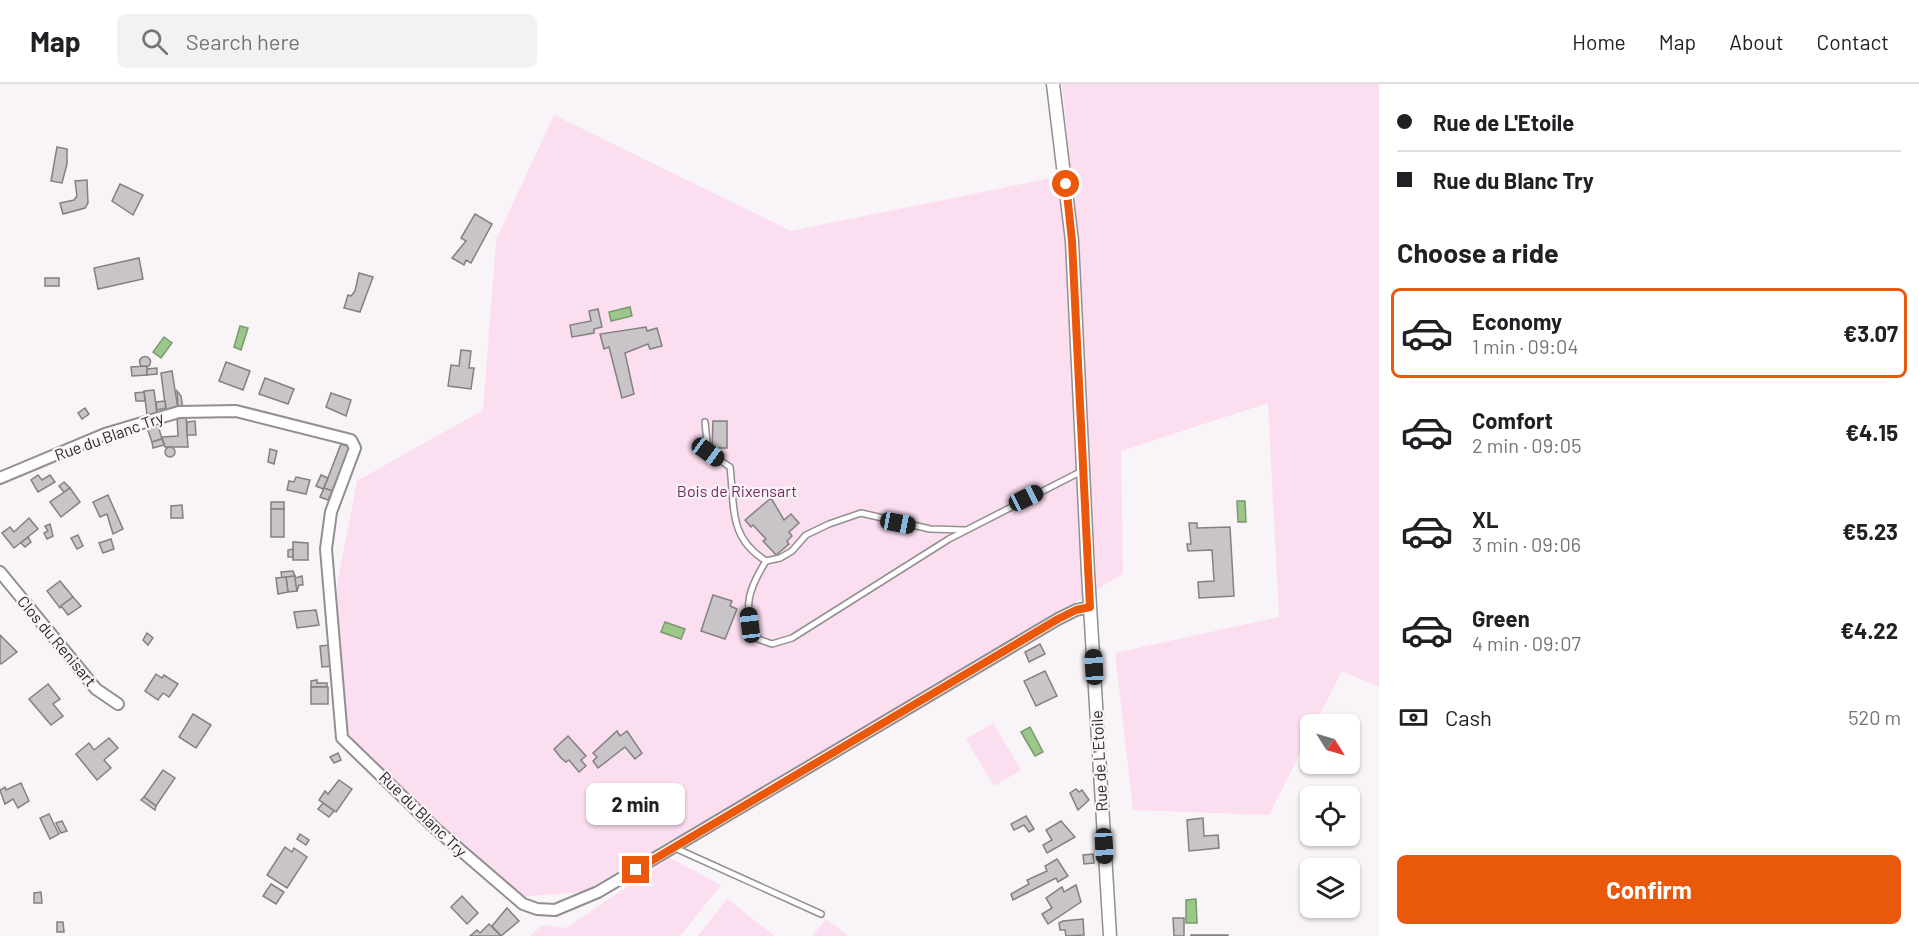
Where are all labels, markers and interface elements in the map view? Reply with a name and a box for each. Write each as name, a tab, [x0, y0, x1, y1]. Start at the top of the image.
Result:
search box	[117, 14, 537, 68]
text: Map	[30, 24, 81, 58]
icon: search	[138, 25, 171, 58]
text: Search here	[186, 28, 300, 54]
text: Home	[1572, 29, 1626, 54]
text: Map	[1659, 29, 1696, 54]
text: About	[1729, 29, 1784, 54]
text: Contact	[1817, 29, 1889, 54]
text: Rue de L'Etoile	[1433, 109, 1574, 135]
text: Rue du Blanc Try	[1433, 167, 1594, 193]
route start	[1052, 170, 1079, 197]
text: Choose a ride	[1397, 236, 1559, 268]
icon: car	[1400, 306, 1454, 360]
text: Economy	[1472, 308, 1562, 334]
text: €3.07	[1843, 320, 1898, 346]
text: 1 min · 09:04	[1472, 334, 1578, 358]
icon: car	[1400, 405, 1454, 459]
street label: Rue du Blanc Try	[52, 407, 166, 464]
text: Comfort	[1472, 407, 1553, 433]
text: €4.15	[1845, 419, 1898, 445]
text: 2 min · 09:05	[1472, 433, 1581, 457]
car	[688, 434, 728, 470]
park label: Bois de Rixensart	[677, 481, 797, 500]
car	[1006, 482, 1046, 514]
icon: car	[1400, 504, 1454, 558]
text: XL	[1472, 506, 1498, 532]
car	[879, 511, 917, 535]
text: €5.23	[1842, 518, 1898, 544]
text: 3 min · 09:06	[1472, 532, 1581, 556]
street label: Clos du Renisart	[14, 592, 101, 690]
icon: car	[1400, 603, 1454, 657]
text: Green	[1472, 605, 1530, 631]
car	[739, 606, 761, 644]
text: €4.22	[1840, 617, 1898, 643]
text: 4 min · 09:07	[1472, 631, 1581, 655]
car	[1084, 649, 1104, 685]
icon: cash	[1397, 701, 1430, 734]
text: Cash	[1445, 704, 1492, 730]
text: 520 m	[1848, 705, 1901, 729]
street label: Rue de L'Etoile	[1086, 710, 1111, 812]
north arrow	[1300, 714, 1360, 774]
map controls	[1300, 714, 1360, 918]
street label: Rue du Blanc Try	[376, 767, 472, 861]
callout: 2 min	[586, 783, 686, 825]
button: locate	[1300, 786, 1360, 846]
text: 2 min	[612, 792, 659, 816]
car	[1094, 828, 1114, 864]
button: Confirm	[1397, 855, 1901, 924]
route end	[622, 856, 649, 883]
button: layers	[1300, 858, 1360, 918]

